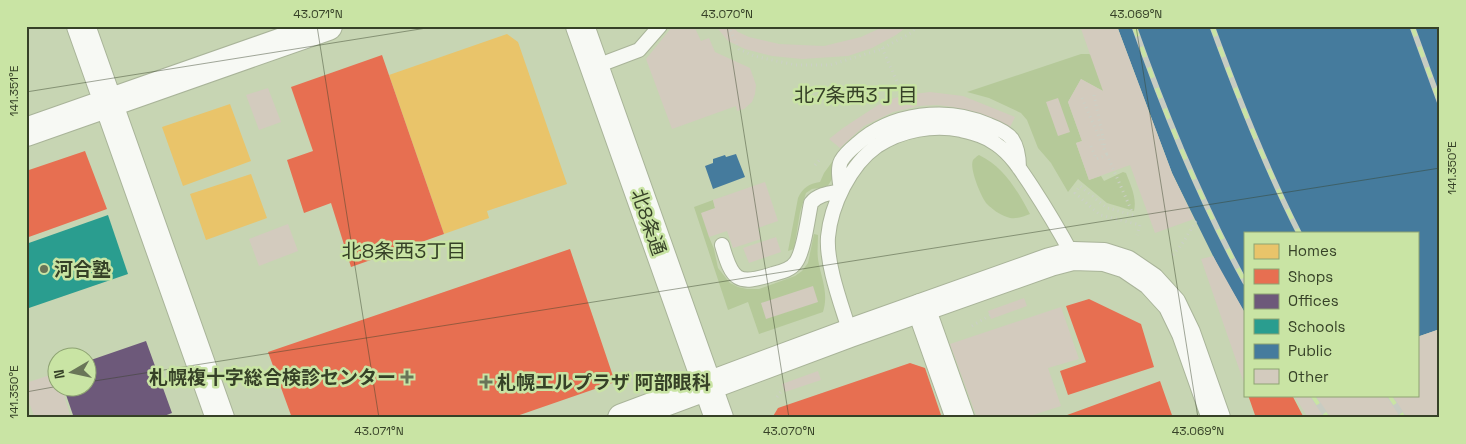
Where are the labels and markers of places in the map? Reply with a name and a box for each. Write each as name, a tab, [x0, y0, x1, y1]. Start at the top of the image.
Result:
place label: 河合塾	[54, 257, 111, 282]
marker: 河合塾	[38, 263, 50, 275]
place label: 札幌複十字総合検診センター	[149, 365, 396, 390]
marker: 札幌複十字総合検診センター	[400, 370, 414, 384]
place label: 札幌エルプラザ 阿部眼科	[497, 370, 711, 395]
marker: 札幌エルプラザ 阿部眼科	[479, 375, 493, 389]

